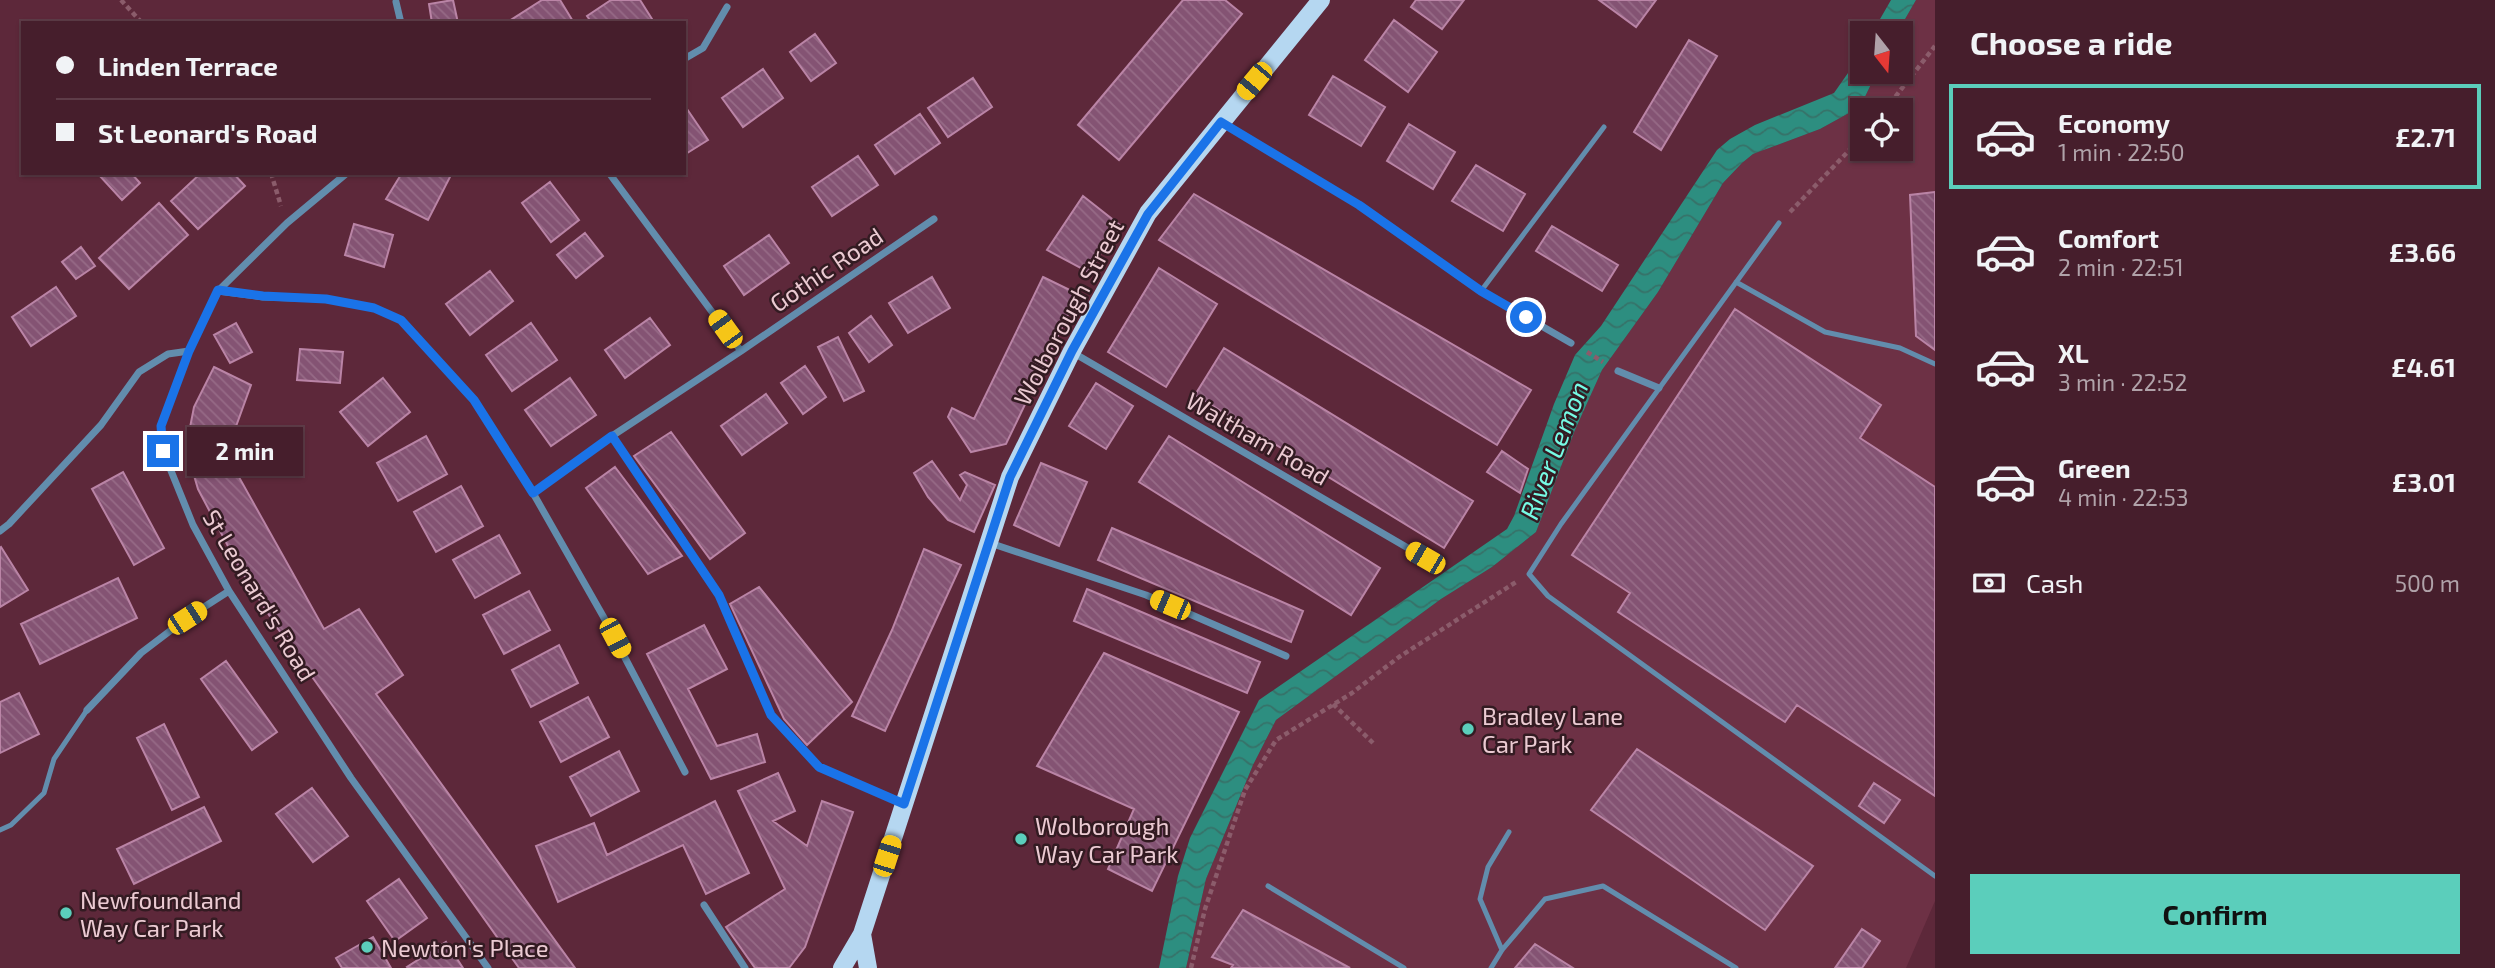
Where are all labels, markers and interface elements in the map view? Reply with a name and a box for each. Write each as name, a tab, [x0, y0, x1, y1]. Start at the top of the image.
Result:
north arrow	[1850, 21, 1913, 84]
map controls	[1850, 21, 1913, 161]
text: Choose a ride	[1970, 23, 2173, 61]
text: Linden Terrace	[98, 50, 278, 81]
car	[1233, 58, 1276, 104]
button: locate	[1850, 98, 1913, 161]
icon: car	[1974, 105, 2037, 168]
text: Economy	[2058, 107, 2170, 138]
text: St Leonard's Road	[98, 117, 318, 148]
text: £2.71	[2395, 121, 2456, 152]
text: 1 min · 22:50	[2058, 138, 2185, 166]
street label: Wolborough Street	[1007, 214, 1129, 410]
icon: car	[1974, 220, 2037, 283]
street label: Gothic Road	[764, 221, 888, 317]
text: Comfort	[2058, 222, 2159, 253]
text: £3.66	[2389, 236, 2456, 267]
text: 2 min · 22:51	[2058, 253, 2184, 281]
route start	[1510, 301, 1542, 333]
car	[705, 306, 746, 352]
icon: car	[1974, 335, 2037, 398]
text: XL	[2058, 337, 2089, 368]
text: £4.61	[2391, 351, 2456, 382]
text: 3 min · 22:52	[2058, 368, 2187, 396]
water label: River Lemon	[1513, 377, 1593, 523]
street label: Waltham Road	[1181, 385, 1335, 491]
callout: 2 min	[188, 426, 303, 476]
route end	[147, 435, 179, 467]
text: 2 min	[216, 437, 274, 465]
icon: car	[1974, 450, 2037, 513]
text: Green	[2058, 452, 2131, 483]
text: £3.01	[2392, 466, 2456, 497]
text: 4 min · 22:53	[2058, 483, 2189, 511]
street label: St Leonard's Road	[197, 504, 323, 686]
car	[1402, 538, 1449, 578]
icon: cash	[1970, 564, 2008, 602]
text: Cash	[2026, 567, 2083, 598]
text: 500 m	[2395, 569, 2460, 597]
car	[1147, 587, 1194, 623]
car	[164, 598, 211, 638]
car	[596, 615, 635, 661]
place label: Bradley Lane Car Park	[1482, 701, 1623, 758]
marker: Bradley Lane Car Park	[1460, 721, 1476, 737]
place label: Wolborough Way Car Park	[1035, 811, 1179, 868]
marker: Wolborough Way Car Park	[1013, 831, 1029, 847]
car	[871, 833, 904, 879]
button: Confirm	[1970, 874, 2460, 954]
place label: Newfoundland Way Car Park	[80, 885, 242, 942]
marker: Newfoundland Way Car Park	[58, 905, 74, 921]
place label: Newton's Place	[381, 933, 549, 962]
marker: Newton's Place	[359, 939, 375, 955]

